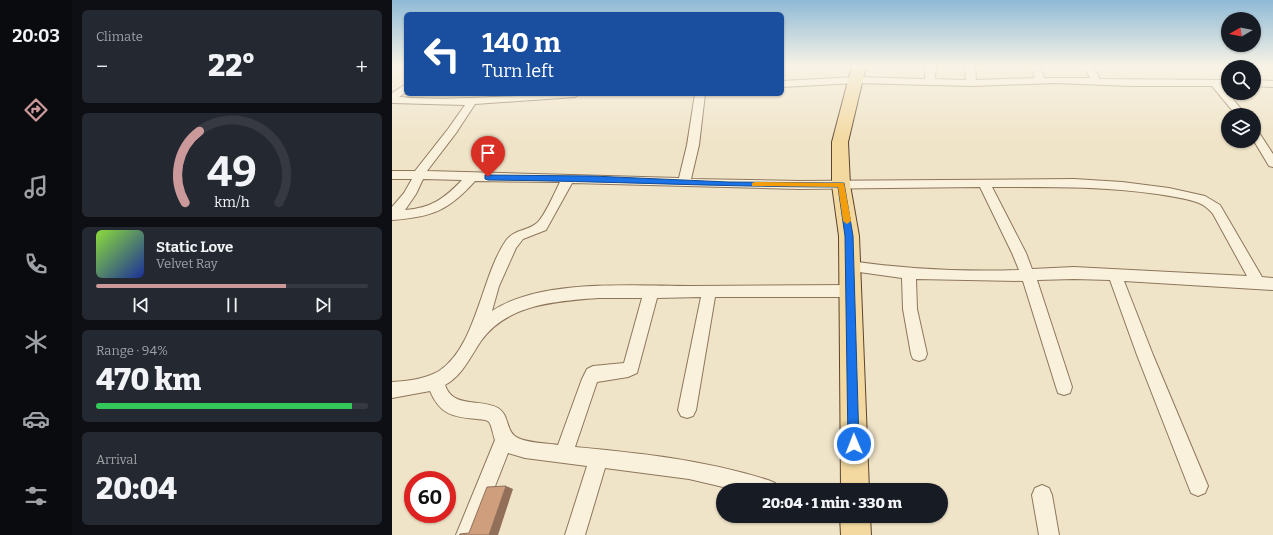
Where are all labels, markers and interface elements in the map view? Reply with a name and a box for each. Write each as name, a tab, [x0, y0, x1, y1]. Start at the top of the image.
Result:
north arrow	[1221, 12, 1261, 52]
map controls	[1221, 12, 1261, 148]
text: 20:03	[12, 25, 60, 47]
text: 140 m	[482, 26, 561, 59]
icon: left	[416, 28, 468, 80]
text: Climate	[96, 29, 143, 44]
text: 22°	[208, 48, 256, 84]
text: −	[96, 53, 108, 80]
text: +	[355, 53, 368, 80]
text: Turn left	[482, 60, 554, 82]
button: search	[1221, 60, 1261, 100]
icon: directions	[22, 96, 50, 124]
button: layers	[1221, 108, 1261, 148]
pin	[471, 136, 505, 177]
icon: arrive	[477, 142, 499, 164]
text: 49	[207, 147, 257, 197]
icon: music	[22, 173, 50, 201]
text: km/h	[214, 193, 250, 210]
text: Static Love	[156, 238, 233, 256]
icon: phone	[22, 250, 50, 278]
text: Velvet Ray	[156, 256, 218, 271]
icon: previous	[130, 294, 152, 316]
icon: pause	[221, 294, 243, 316]
icon: next	[312, 294, 334, 316]
icon: climate	[22, 328, 50, 356]
text: Range · 94%	[96, 343, 168, 358]
text: 470 km	[96, 362, 201, 398]
icon: car	[22, 405, 50, 433]
position arrow	[833, 423, 875, 465]
text: Arrival	[96, 452, 137, 467]
text: 20:04	[96, 471, 177, 507]
speed limit sign: 60	[404, 471, 456, 523]
icon: filters	[22, 482, 50, 510]
text: 20:04 · 1 min · 330 m	[762, 494, 902, 512]

